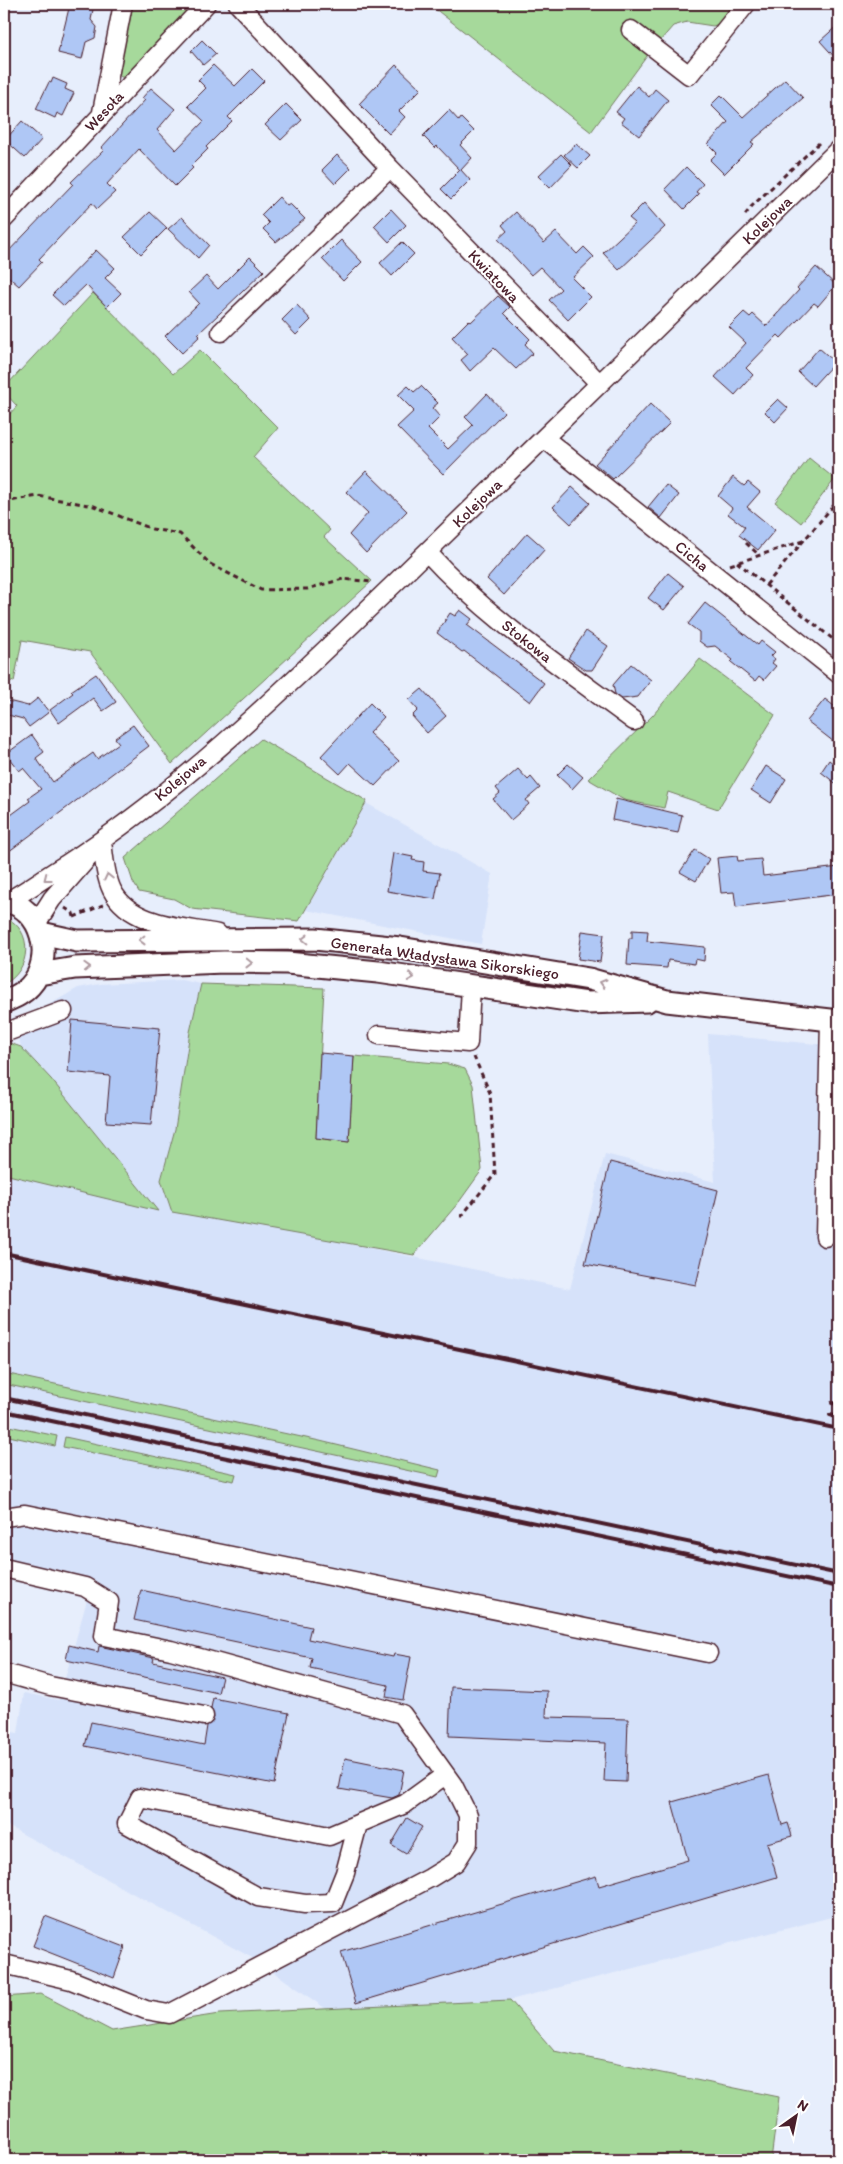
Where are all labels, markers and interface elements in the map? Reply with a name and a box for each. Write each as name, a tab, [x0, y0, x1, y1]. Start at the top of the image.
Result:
street label: Wesoła	[80, 86, 128, 135]
street label: Kolejowa	[738, 191, 796, 248]
street label: Kwiatowa	[464, 246, 524, 307]
street label: Kolejowa	[448, 474, 506, 531]
street label: Cicha	[671, 537, 713, 575]
street label: Stokowa	[498, 615, 557, 667]
street label: Kolejowa	[150, 750, 210, 805]
one-way arrow	[43, 872, 53, 881]
one-way arrow	[103, 872, 114, 881]
street label: Generała Władysława Sikorskiego	[330, 933, 560, 983]
one-way arrow	[300, 934, 308, 944]
one-way arrow	[138, 935, 146, 945]
one-way arrow	[246, 958, 253, 968]
one-way arrow	[83, 962, 91, 972]
one-way arrow	[407, 971, 415, 982]
one-way arrow	[599, 978, 608, 989]
north arrow	[770, 2092, 820, 2142]
text: N	[794, 2096, 811, 2115]

